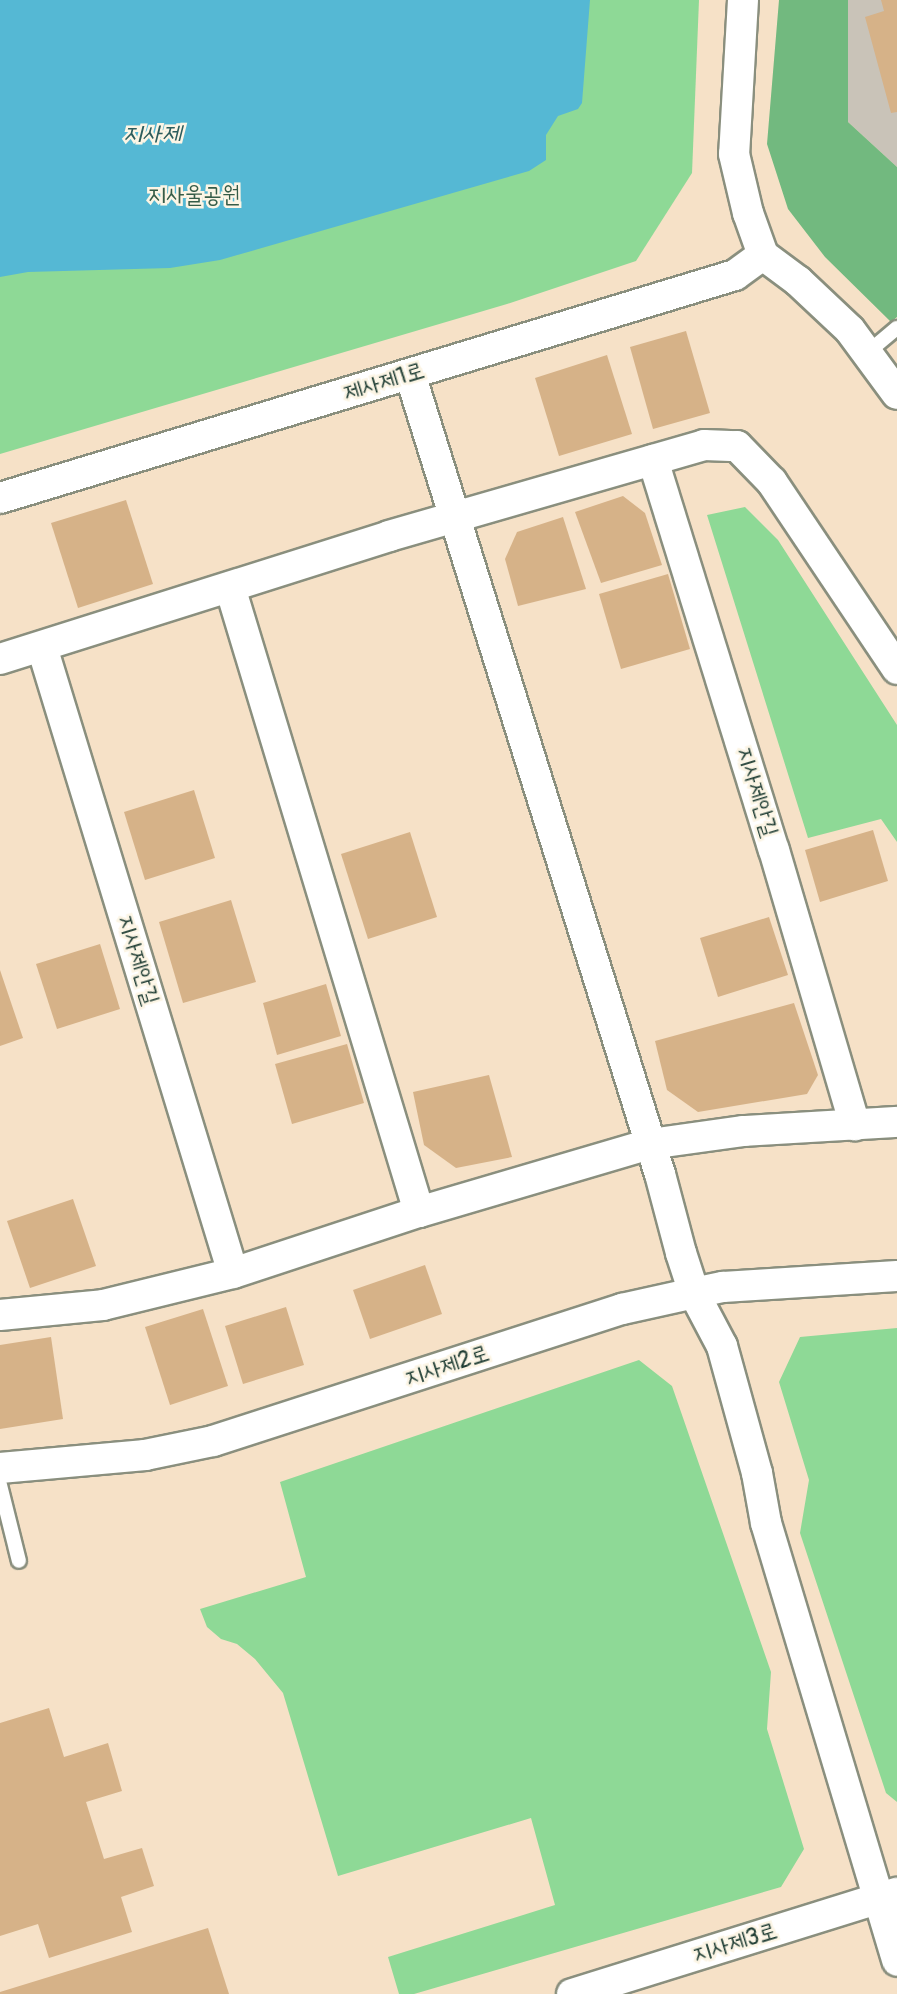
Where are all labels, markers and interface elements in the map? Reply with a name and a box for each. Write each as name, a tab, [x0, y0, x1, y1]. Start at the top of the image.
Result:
water label: 지사제	[123, 120, 181, 148]
park label: 지사울공원	[148, 181, 240, 209]
street label: 제사제1로	[340, 357, 428, 407]
street label: 지사제안길	[730, 744, 784, 840]
street label: 지사제안길	[111, 912, 165, 1008]
street label: 지사제2로	[401, 1339, 493, 1393]
street label: 지사제3로	[689, 1917, 781, 1969]

